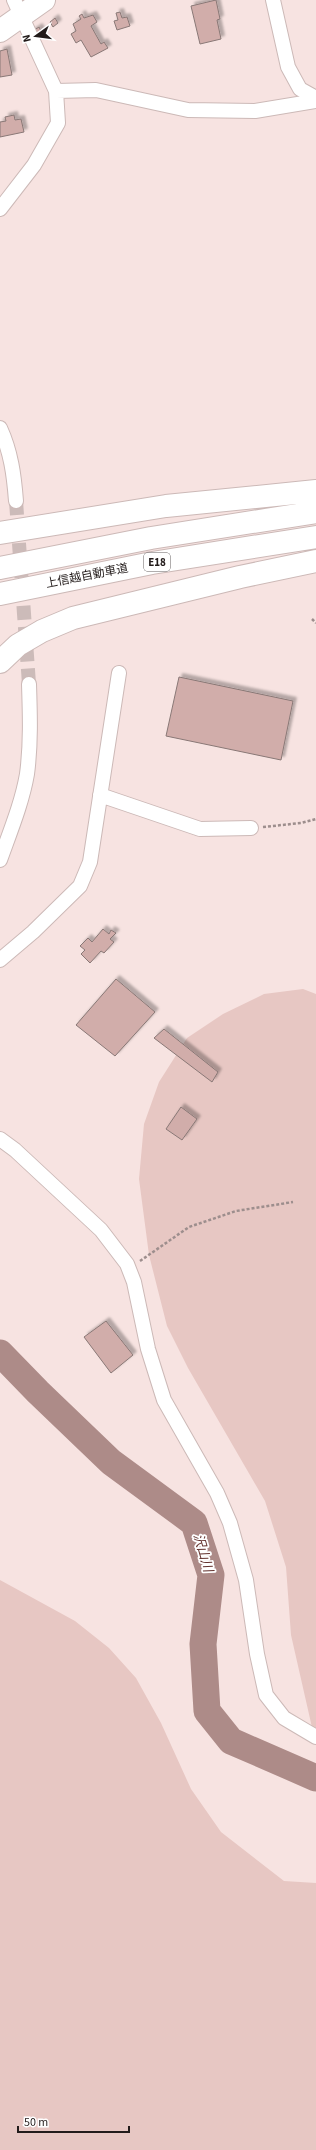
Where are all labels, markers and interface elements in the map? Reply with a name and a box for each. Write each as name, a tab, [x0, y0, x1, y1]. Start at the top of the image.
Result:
north arrow	[16, 16, 56, 56]
text: N	[19, 33, 35, 44]
road number: E18	[144, 553, 170, 571]
street label: 上信越自動車道	[44, 560, 130, 592]
water label: 沢山川	[189, 1532, 218, 1576]
scale bar	[18, 2108, 129, 2134]
text: 50 m	[24, 2114, 48, 2131]

